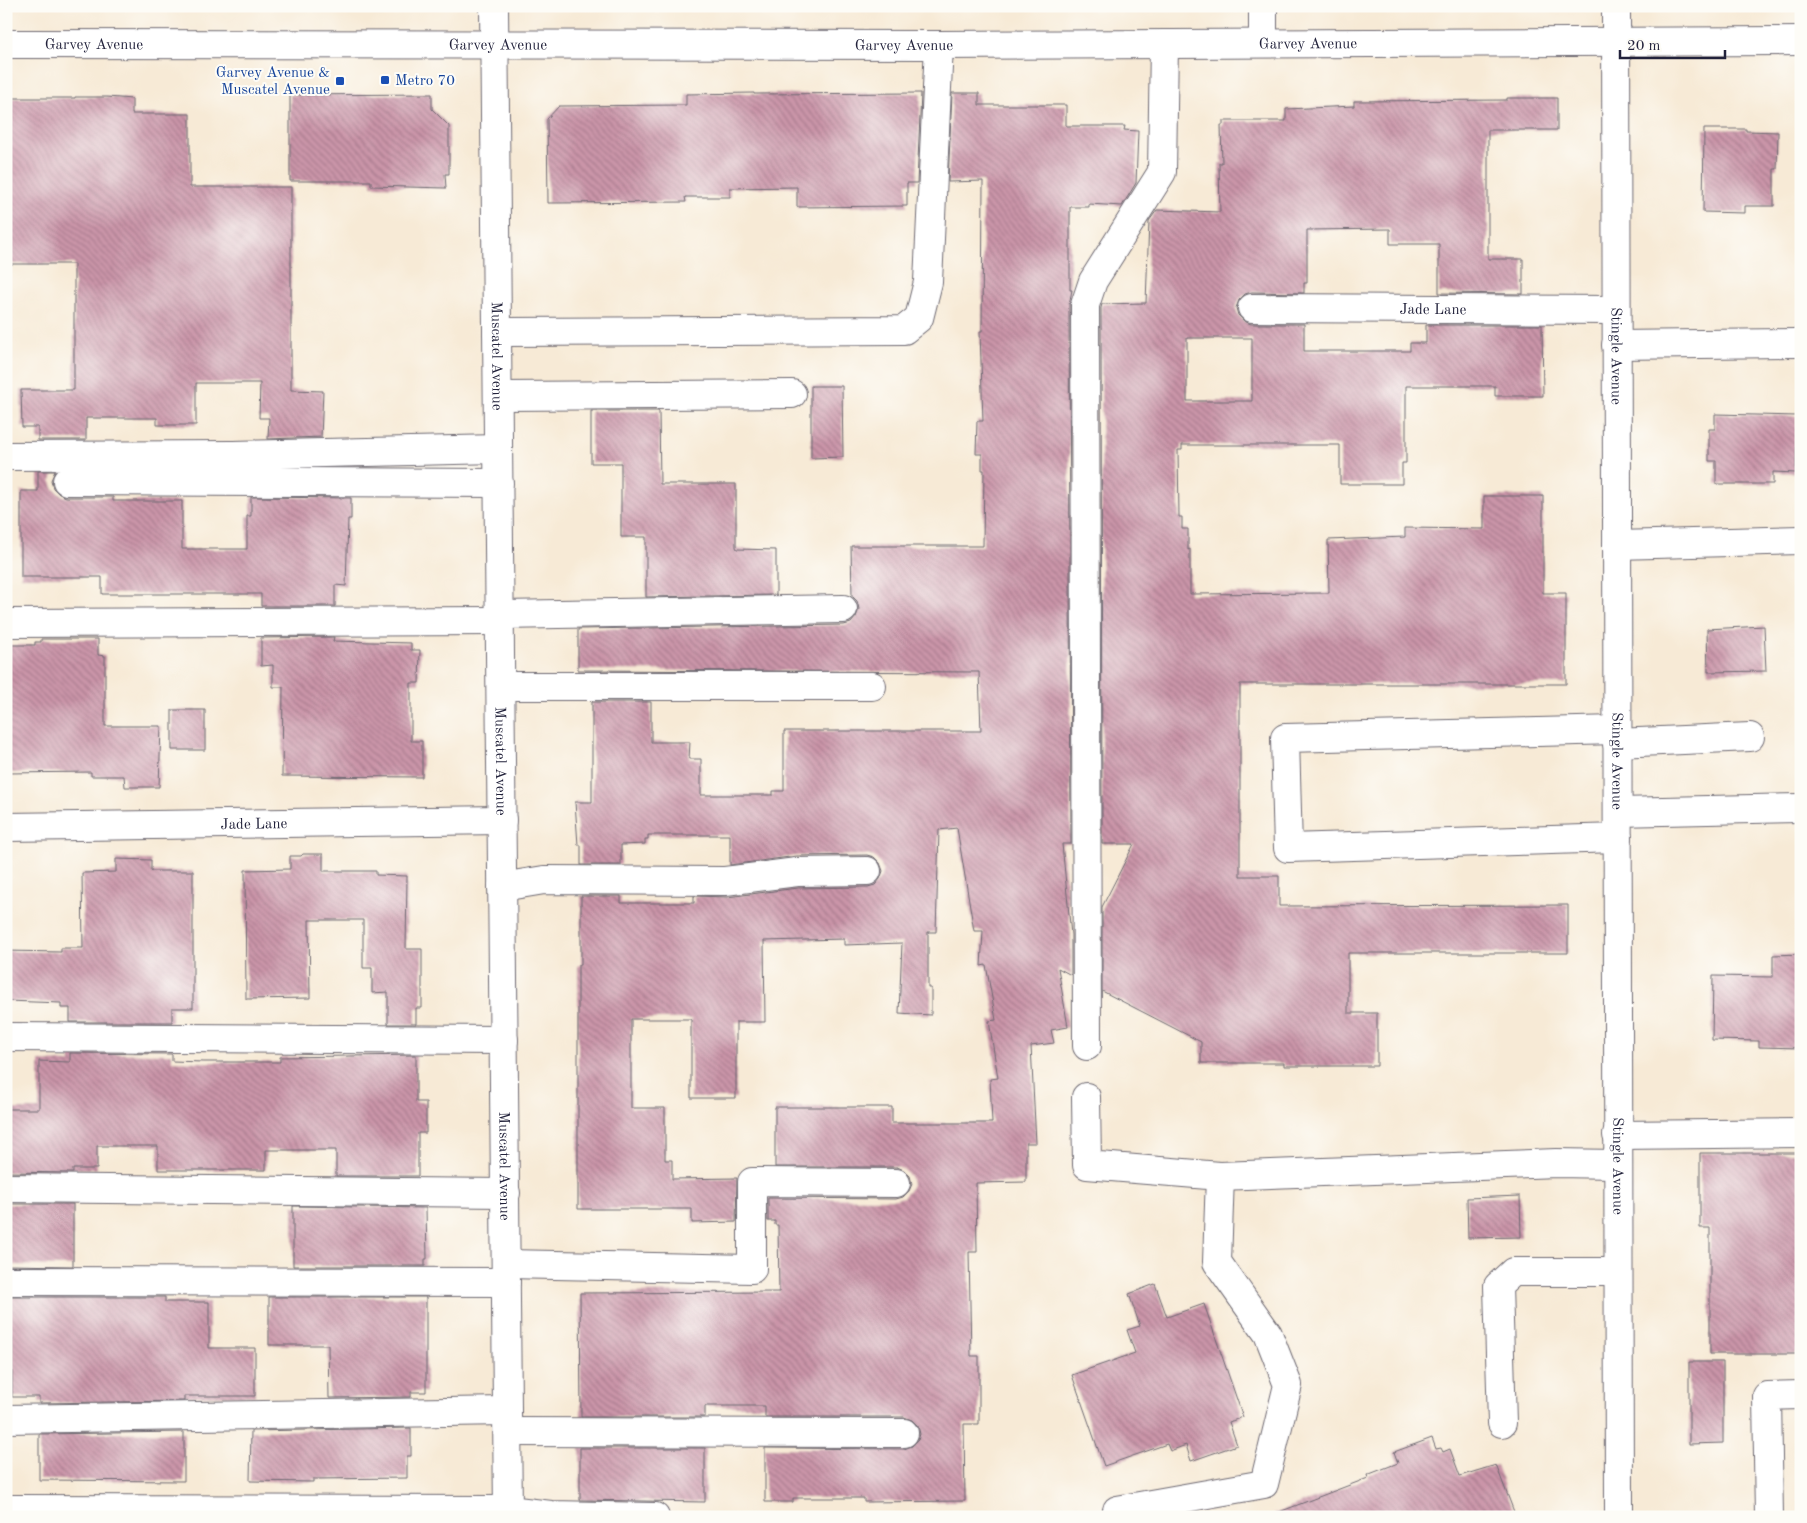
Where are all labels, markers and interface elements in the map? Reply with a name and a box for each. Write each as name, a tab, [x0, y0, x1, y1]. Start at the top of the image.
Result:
scale bar	[1620, 28, 1724, 60]
street label: Garvey Avenue	[1259, 37, 1357, 53]
street label: Garvey Avenue	[45, 38, 143, 53]
street label: Garvey Avenue	[449, 38, 547, 54]
street label: Garvey Avenue	[855, 39, 953, 54]
text: 20 m	[1627, 39, 1661, 54]
place label: Garvey Avenue & Muscatel Avenue	[216, 66, 330, 98]
marker: Metro 70	[379, 74, 391, 86]
place label: Metro 70	[395, 74, 455, 89]
marker: Garvey Avenue & Muscatel Avenue	[334, 75, 346, 87]
street label: Muscatel Avenue	[488, 301, 504, 411]
street label: Jade Lane	[1399, 303, 1467, 318]
street label: Stingle Avenue	[1608, 307, 1623, 405]
street label: Muscatel Avenue	[491, 706, 508, 816]
street label: Stingle Avenue	[1608, 712, 1624, 810]
street label: Jade Lane	[220, 817, 288, 833]
street label: Muscatel Avenue	[495, 1111, 511, 1221]
street label: Stingle Avenue	[1609, 1117, 1624, 1215]

